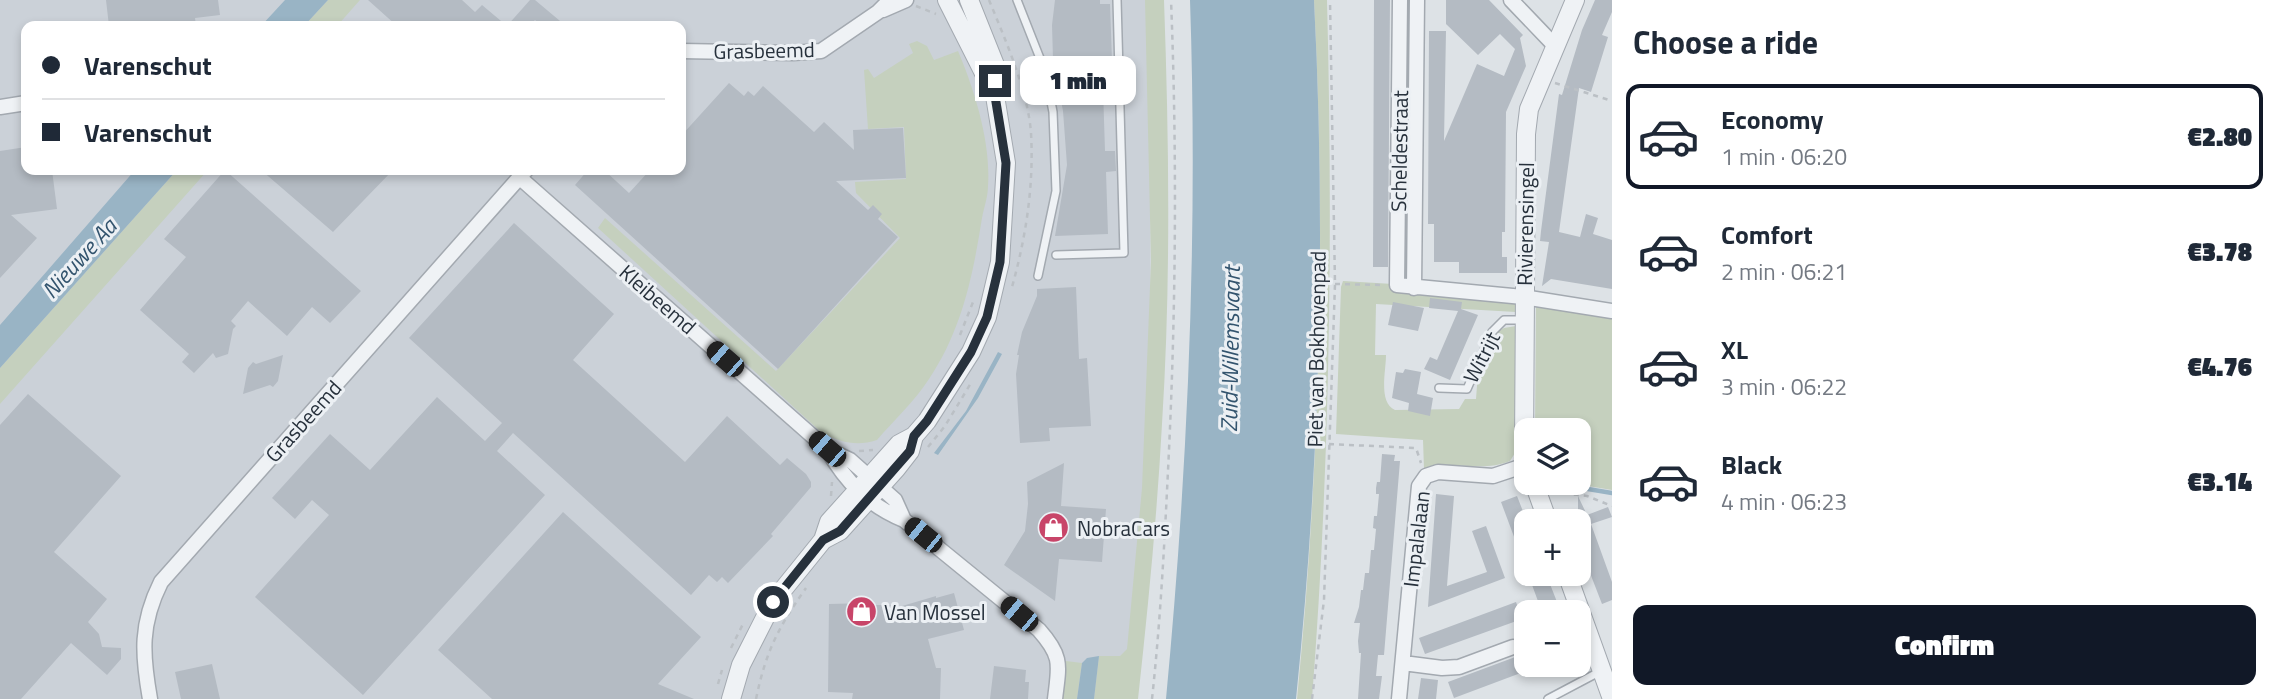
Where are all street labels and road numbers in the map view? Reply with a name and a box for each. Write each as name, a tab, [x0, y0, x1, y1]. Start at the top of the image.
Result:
street label: Grasbeemd	[713, 33, 815, 67]
street label: Scheldestraat	[1382, 89, 1416, 212]
street label: Rivierensingel	[1508, 162, 1542, 286]
street label: Piet van Bokhovenpad	[1298, 250, 1334, 448]
street label: Kleibeemd	[612, 256, 704, 342]
street label: Witrijt	[1454, 325, 1508, 389]
street label: Grasbeemd	[257, 373, 349, 469]
street label: Impalalaan	[1394, 489, 1438, 589]

